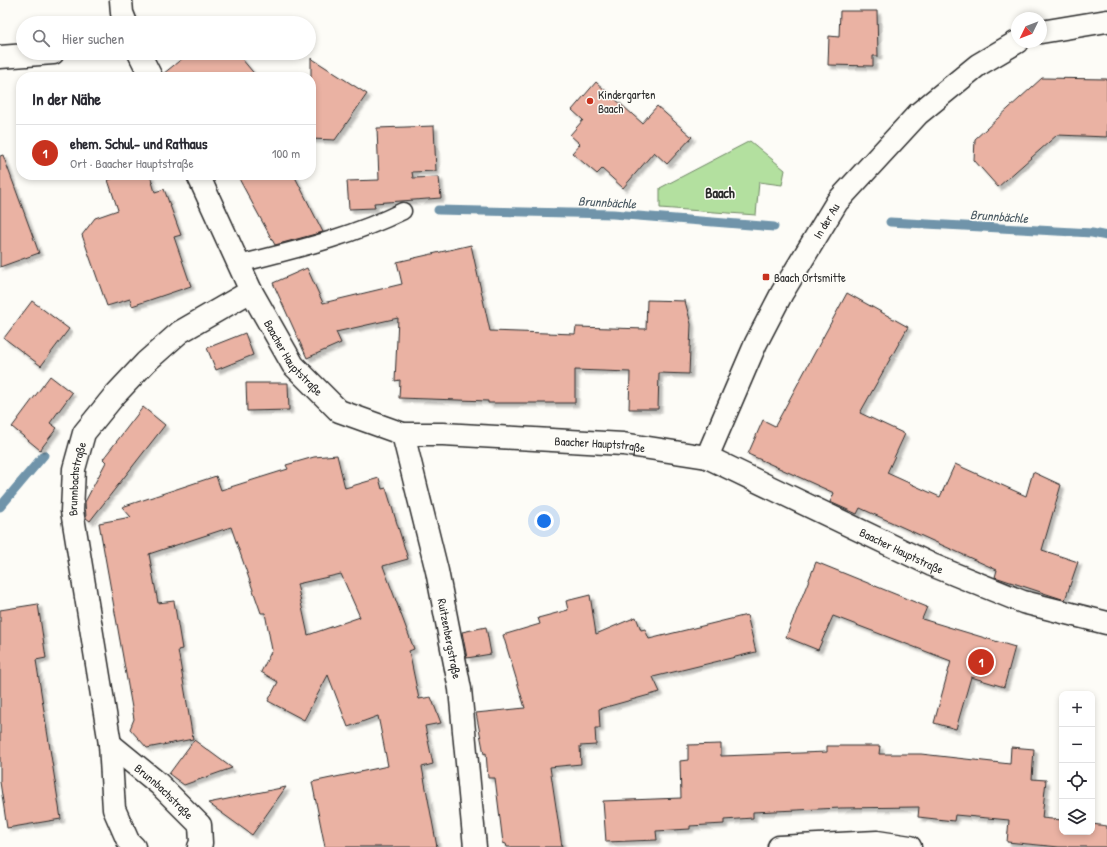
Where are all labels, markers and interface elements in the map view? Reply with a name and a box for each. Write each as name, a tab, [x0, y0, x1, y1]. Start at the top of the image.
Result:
north arrow	[1011, 12, 1047, 48]
search box	[16, 16, 316, 60]
icon: search	[30, 27, 52, 49]
text: Hier suchen	[62, 28, 124, 49]
place label: Kindergarten Baach	[598, 86, 655, 117]
text: In der Nähe	[32, 87, 101, 110]
marker: Kindergarten Baach	[585, 96, 595, 106]
text: ehem. Schul- und Rathaus	[70, 133, 208, 154]
text: 1	[43, 144, 47, 162]
text: 100 m	[272, 144, 300, 162]
text: Ort · Baacher Hauptstraße	[70, 154, 194, 172]
district label: Baach	[705, 183, 735, 202]
water label: Brunnbächle	[577, 191, 637, 213]
street label: In der Au	[808, 200, 843, 242]
water label: Brunnbächle	[969, 205, 1029, 227]
place label: Baach Ortsmitte	[774, 269, 846, 286]
marker: Baach Ortsmitte	[761, 272, 771, 282]
street label: Baacher Hauptstraße	[260, 316, 327, 399]
street label: Baacher Hauptstraße	[554, 432, 647, 456]
street label: Brunnbachstraße	[63, 440, 90, 517]
your location	[534, 511, 554, 531]
street label: Baacher Hauptstraße	[857, 523, 947, 577]
street label: Ruitzenbergstraße	[434, 597, 466, 680]
pin: 1	[968, 647, 994, 677]
map controls	[1059, 691, 1095, 835]
button: +	[1059, 691, 1095, 727]
button: −	[1059, 727, 1095, 763]
street label: Brunnbachstraße	[131, 759, 198, 823]
button: locate	[1059, 763, 1095, 799]
button: layers	[1059, 799, 1095, 835]

